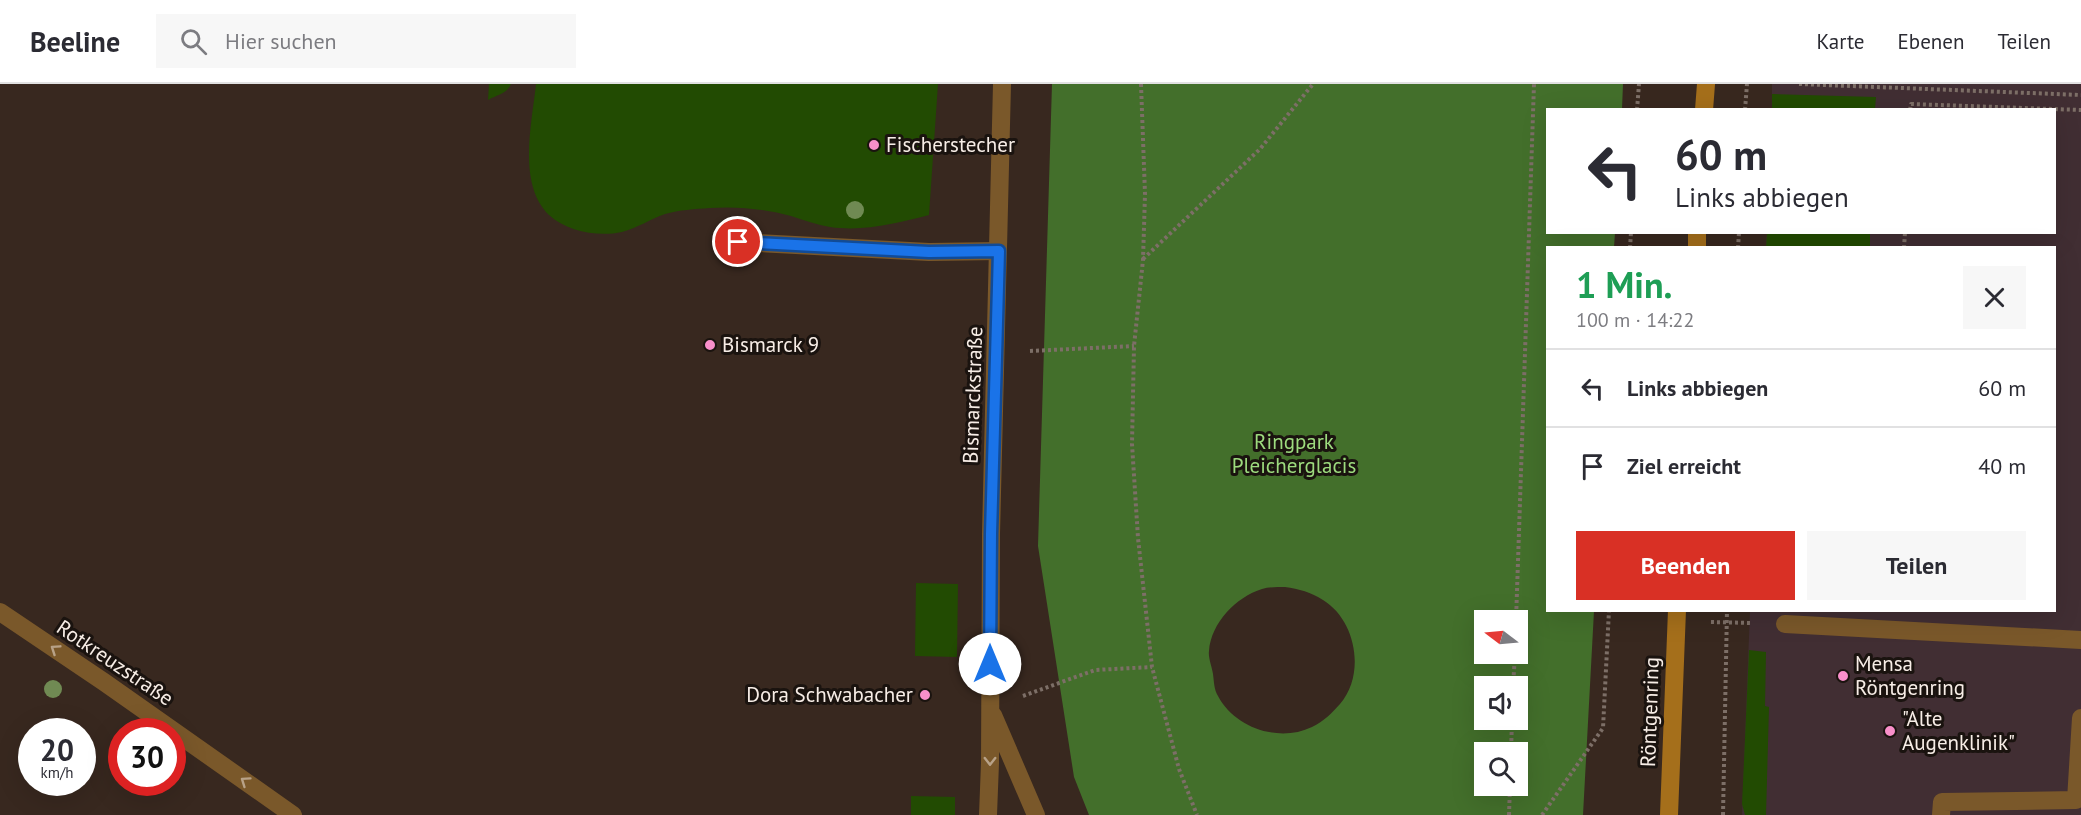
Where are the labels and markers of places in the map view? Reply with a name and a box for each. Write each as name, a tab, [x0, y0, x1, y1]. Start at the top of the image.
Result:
place label: Fischerstecher	[886, 131, 1015, 158]
marker: Fischerstecher	[867, 138, 881, 152]
pin	[712, 216, 763, 267]
place label: Bismarck 9	[722, 331, 819, 358]
marker: Bismarck 9	[703, 338, 717, 352]
place label: Mensa Röntgenring	[1855, 650, 1965, 701]
marker: Mensa Röntgenring	[1836, 669, 1850, 683]
place label: Dora Schwabacher	[746, 681, 913, 708]
marker: Dora Schwabacher	[918, 688, 932, 702]
place label: "Alte Augenklinik"	[1902, 705, 2015, 756]
marker: "Alte Augenklinik"	[1883, 724, 1897, 738]

